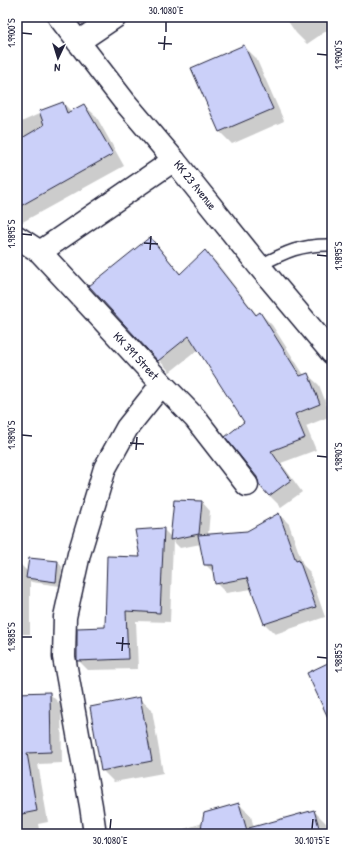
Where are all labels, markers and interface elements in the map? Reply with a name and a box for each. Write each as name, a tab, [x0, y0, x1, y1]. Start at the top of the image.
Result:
text: 30.1080°E	[149, 4, 184, 17]
text: 1.9900°S	[5, 18, 18, 47]
north arrow	[38, 38, 78, 78]
text: 1.9900°S	[332, 40, 345, 69]
text: N	[54, 61, 61, 75]
street label: KK 23 Avenue	[170, 156, 221, 213]
text: 1.9895°S	[5, 219, 18, 248]
text: 1.9895°S	[332, 241, 345, 270]
street label: KK 391 Street	[110, 328, 164, 384]
text: 1.9890°S	[5, 420, 18, 449]
text: 1.9890°S	[332, 442, 345, 471]
text: 1.9885°S	[5, 622, 18, 652]
text: 1.9885°S	[332, 643, 345, 673]
text: 30.1080°E	[93, 834, 128, 847]
text: 30.1075°E	[294, 834, 330, 847]

